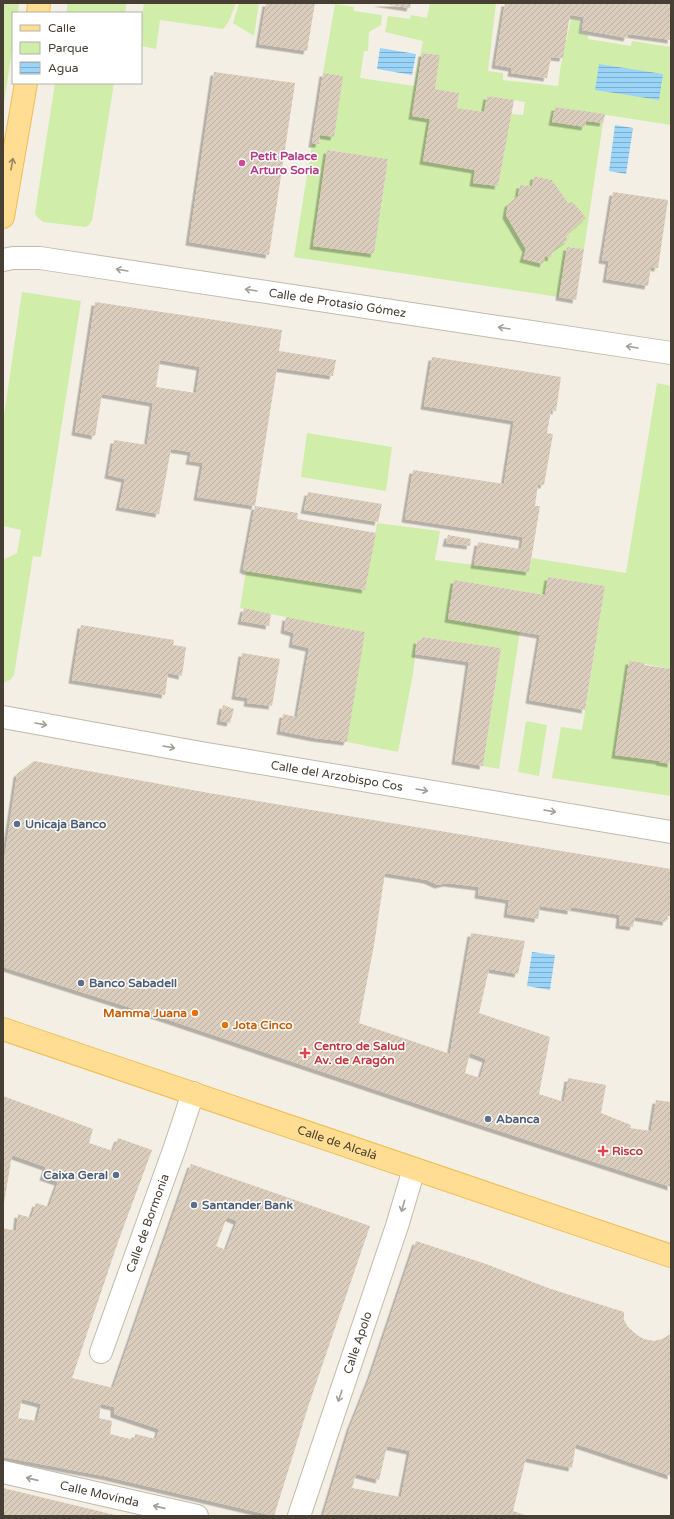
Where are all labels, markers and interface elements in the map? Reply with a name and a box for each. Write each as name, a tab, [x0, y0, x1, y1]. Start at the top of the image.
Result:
legend	[12, 12, 142, 84]
text: Calle	[48, 21, 76, 35]
text: Parque	[48, 41, 89, 55]
text: Agua	[48, 61, 78, 75]
place label: Petit Palace Arturo Soria	[250, 149, 319, 177]
one-way arrow	[8, 158, 16, 171]
marker: Petit Palace Arturo Soria	[237, 158, 247, 168]
one-way arrow	[116, 266, 129, 274]
one-way arrow	[245, 286, 258, 294]
street label: Calle de Protasio Gómez	[268, 286, 407, 320]
one-way arrow	[498, 324, 511, 332]
one-way arrow	[626, 343, 639, 351]
one-way arrow	[34, 720, 47, 728]
one-way arrow	[162, 743, 175, 751]
street label: Calle del Arzobispo Cos	[270, 758, 404, 794]
one-way arrow	[415, 786, 428, 794]
one-way arrow	[543, 807, 556, 815]
place label: Unicaja Banco	[25, 817, 106, 832]
marker: Unicaja Banco	[12, 819, 22, 829]
place label: Banco Sabadell	[89, 976, 177, 990]
marker: Banco Sabadell	[76, 978, 86, 988]
place label: Mamma Juana	[103, 1006, 187, 1020]
marker: Mamma Juana	[190, 1008, 200, 1018]
place label: Jota Cinco	[232, 1018, 293, 1032]
marker: Jota Cinco	[220, 1020, 230, 1030]
place label: Centro de Salud Av. de Aragón	[314, 1039, 405, 1068]
marker: Centro de Salud Av. de Aragón	[299, 1047, 311, 1059]
place label: Abanca	[496, 1112, 540, 1126]
marker: Abanca	[483, 1114, 493, 1124]
street label: Calle de Alcalá	[296, 1123, 379, 1163]
place label: Risco	[612, 1144, 643, 1158]
marker: Risco	[597, 1145, 609, 1157]
place label: Caixa Geral	[43, 1168, 108, 1182]
marker: Caixa Geral	[111, 1170, 121, 1180]
street label: Calle de Bormonia	[123, 1172, 172, 1274]
place label: Santander Bank	[202, 1198, 293, 1212]
one-way arrow	[399, 1199, 406, 1212]
marker: Santander Bank	[189, 1200, 199, 1210]
street label: Calle Apolo	[341, 1310, 375, 1376]
one-way arrow	[335, 1389, 343, 1401]
one-way arrow	[26, 1474, 39, 1482]
street label: Calle Movínda	[59, 1478, 140, 1510]
one-way arrow	[153, 1503, 166, 1511]

